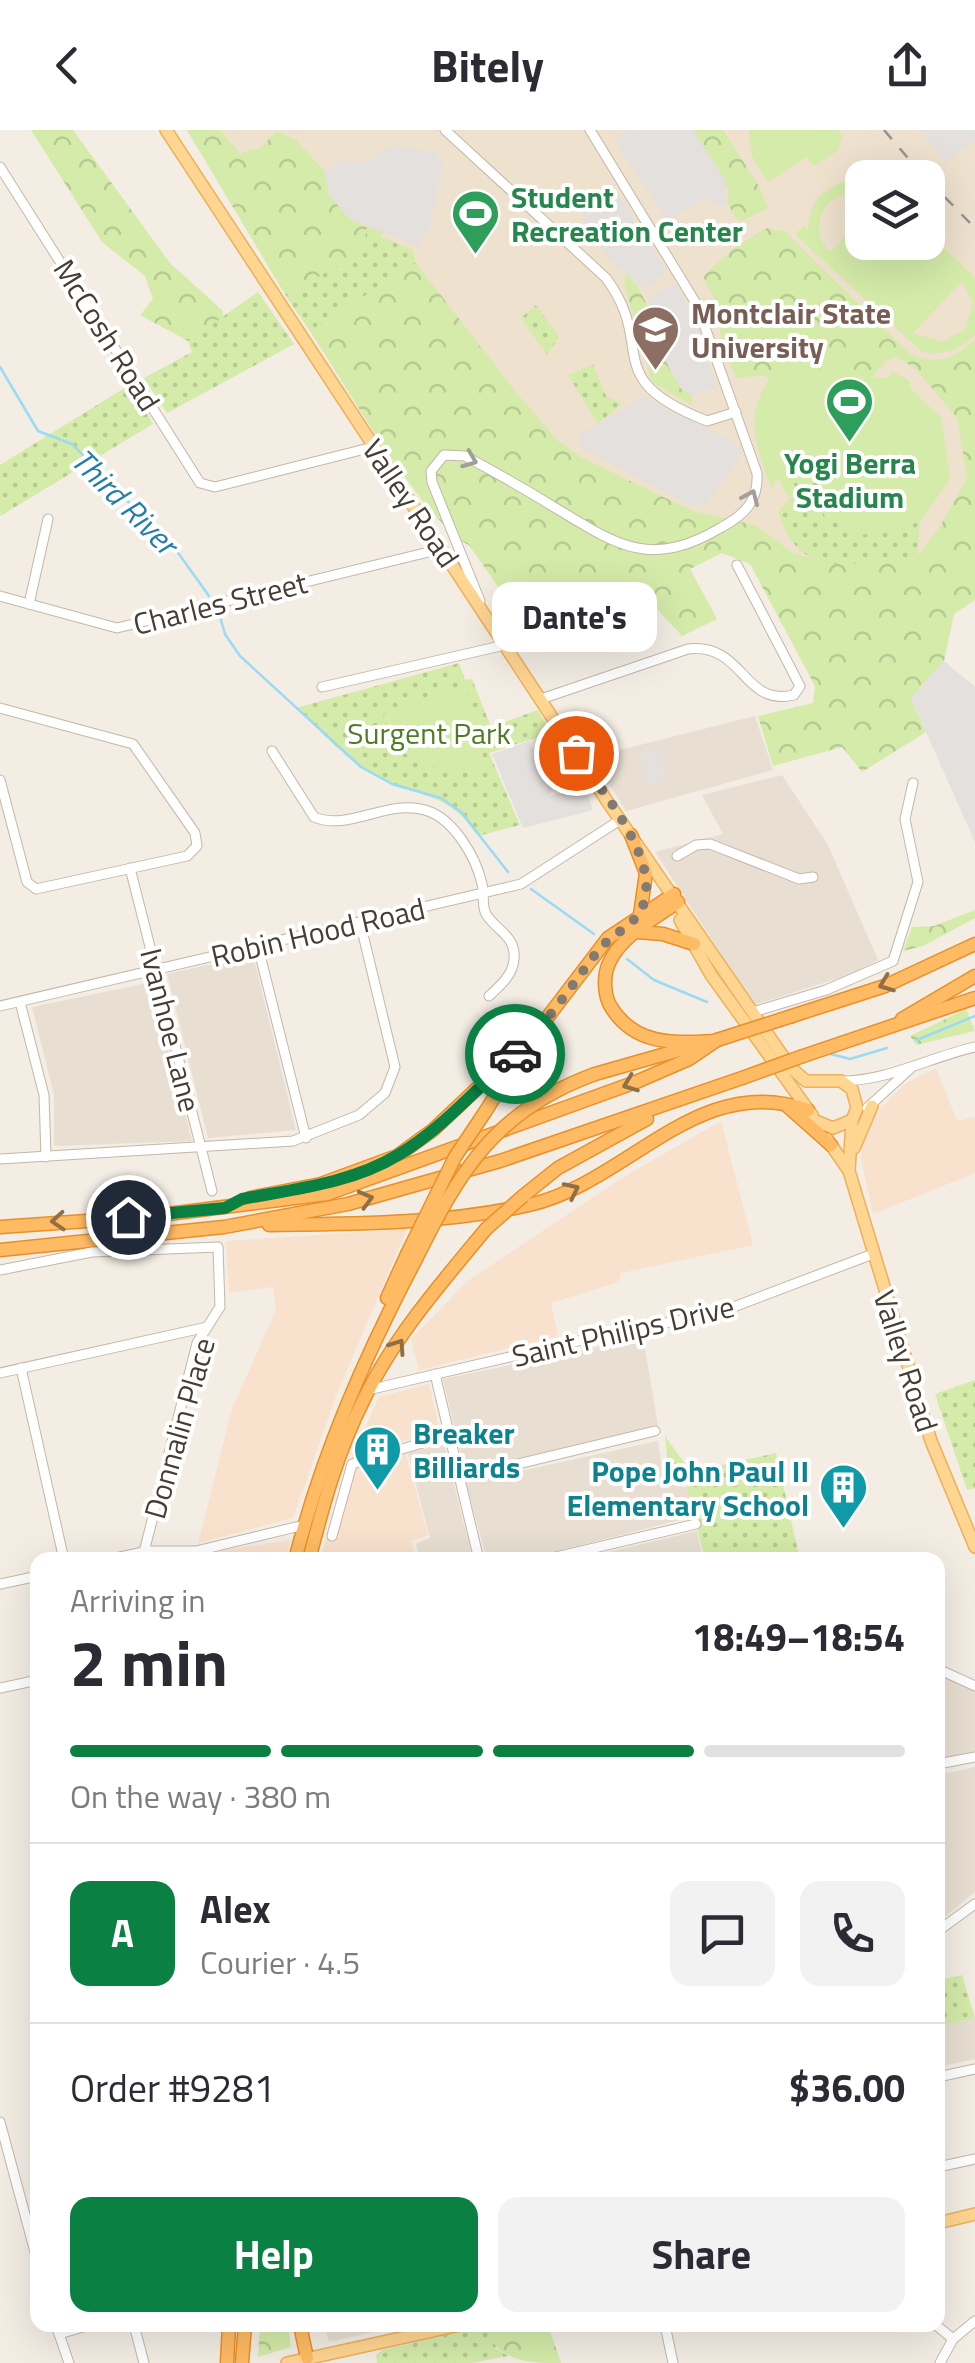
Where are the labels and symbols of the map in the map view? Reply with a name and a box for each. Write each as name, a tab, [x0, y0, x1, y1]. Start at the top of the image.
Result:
place label: Student Recreation Center	[511, 174, 743, 254]
sports icon: Student Recreation Center	[450, 188, 502, 256]
street label: McCosh Road	[42, 250, 172, 420]
place label: Montclair State University	[691, 290, 891, 370]
school or university icon: Montclair State University	[630, 304, 682, 372]
sports icon: Yogi Berra Stadium	[824, 376, 876, 444]
street label: Valley Road	[351, 429, 471, 577]
water label: Third River	[61, 437, 192, 568]
place label: Yogi Berra Stadium	[784, 440, 916, 520]
one-way arrow	[460, 449, 478, 469]
one-way arrow	[739, 489, 759, 507]
street label: Charles Street	[128, 559, 312, 647]
callout: Dante's	[494, 583, 658, 653]
park label: Surgent Park	[347, 710, 511, 756]
pin	[534, 711, 619, 796]
street label: Robin Hood Road	[206, 885, 430, 979]
street label: Ivanhoe Lane	[128, 943, 214, 1117]
one-way arrow	[879, 973, 896, 993]
courier	[465, 1004, 565, 1104]
one-way arrow	[623, 1072, 640, 1093]
pin	[86, 1175, 171, 1260]
one-way arrow	[561, 1182, 579, 1202]
one-way arrow	[357, 1189, 375, 1210]
one-way arrow	[50, 1210, 66, 1231]
street label: Saint Philips Drive	[507, 1283, 739, 1379]
street label: Valley Road	[861, 1284, 951, 1438]
street label: Donnalin Place	[131, 1332, 227, 1524]
one-way arrow	[386, 1338, 404, 1357]
place label: Breaker Billiards	[413, 1410, 520, 1490]
building icon: Breaker Billiards	[352, 1424, 404, 1492]
place label: Pope John Paul II Elementary School	[567, 1448, 809, 1528]
building icon: Pope John Paul II Elementary School	[818, 1462, 870, 1530]

